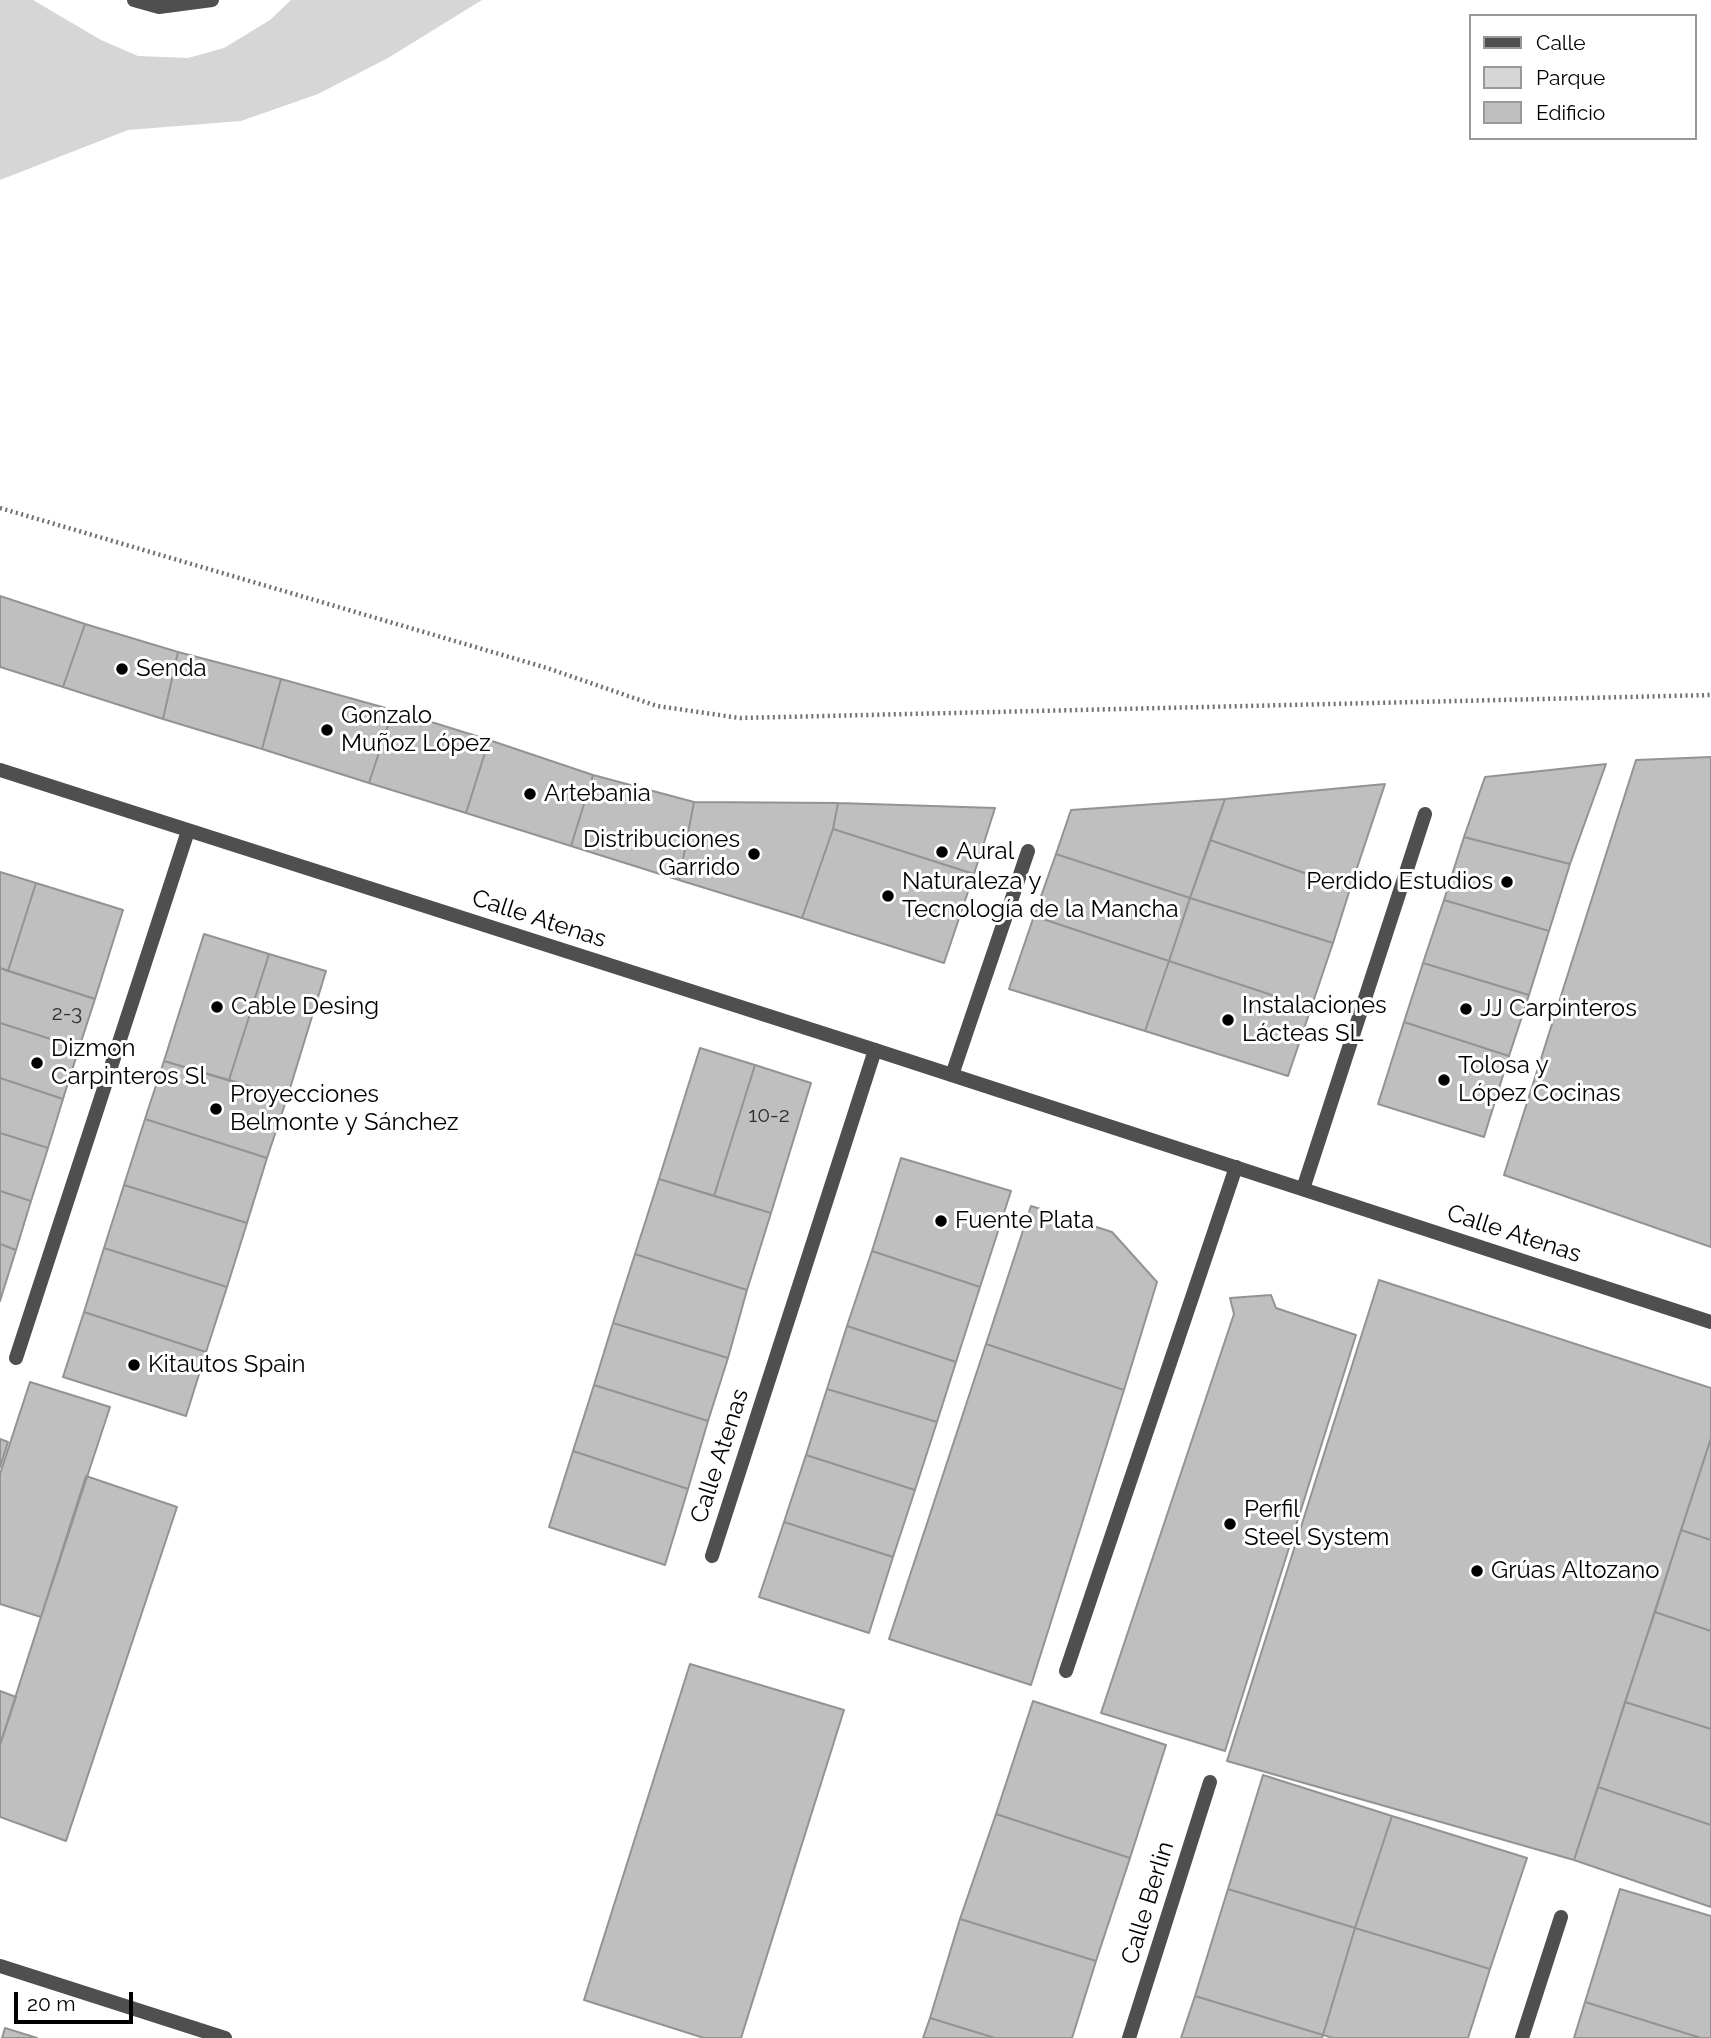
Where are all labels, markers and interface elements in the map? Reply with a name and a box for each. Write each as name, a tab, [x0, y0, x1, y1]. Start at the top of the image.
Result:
legend	[1470, 14, 1697, 140]
text: Calle	[1536, 30, 1586, 55]
text: Parque	[1536, 65, 1605, 90]
text: Edificio	[1536, 100, 1605, 125]
place label: Senda	[136, 655, 207, 683]
marker: Senda	[114, 661, 130, 677]
place label: Gonzalo Muñoz López	[341, 702, 491, 758]
marker: Gonzalo Muñoz López	[319, 722, 335, 738]
place label: Artebania	[544, 780, 651, 808]
marker: Artebania	[522, 786, 538, 802]
place label: Distribuciones Garrido	[583, 826, 740, 882]
place label: Aural	[956, 838, 1014, 866]
marker: Aural	[934, 844, 950, 860]
marker: Distribuciones Garrido	[746, 846, 762, 862]
place label: Naturaleza y Tecnología de la Mancha	[902, 868, 1179, 924]
place label: Perdido Estudios	[1306, 868, 1493, 896]
marker: Perdido Estudios	[1499, 874, 1515, 890]
street label: Calle Atenas	[468, 884, 610, 954]
marker: Naturaleza y Tecnología de la Mancha	[880, 888, 896, 904]
place label: Instalaciones Lácteas SL	[1242, 992, 1387, 1048]
place label: Cable Desing	[231, 993, 379, 1021]
place label: JJ Carpinteros	[1480, 995, 1637, 1023]
marker: Cable Desing	[209, 999, 225, 1015]
house number: 2-3	[52, 1001, 82, 1027]
marker: JJ Carpinteros	[1458, 1001, 1474, 1017]
marker: Instalaciones Lácteas SL	[1220, 1012, 1236, 1028]
place label: Dizmon Carpinteros Sl	[51, 1035, 206, 1091]
place label: Tolosa y López Cocinas	[1458, 1052, 1620, 1108]
marker: Dizmon Carpinteros Sl	[29, 1055, 45, 1071]
marker: Tolosa y López Cocinas	[1436, 1072, 1452, 1088]
place label: Proyecciones Belmonte y Sánchez	[230, 1081, 459, 1137]
marker: Proyecciones Belmonte y Sánchez	[208, 1101, 224, 1117]
house number: 10-2	[748, 1103, 790, 1129]
street label: Calle Atenas	[1443, 1199, 1585, 1269]
place label: Fuente Plata	[955, 1207, 1094, 1235]
marker: Fuente Plata	[933, 1213, 949, 1229]
place label: Kitautos Spain	[148, 1351, 306, 1379]
marker: Kitautos Spain	[126, 1357, 142, 1373]
street label: Calle Atenas	[685, 1385, 755, 1527]
place label: Perfil Steel System	[1244, 1496, 1389, 1552]
marker: Perfil Steel System	[1222, 1516, 1238, 1532]
place label: Grúas Altozano	[1491, 1557, 1659, 1585]
marker: Grúas Altozano	[1469, 1563, 1485, 1579]
street label: Calle Berlin	[1116, 1838, 1180, 1968]
scale bar	[18, 1979, 136, 2023]
text: 20 m	[27, 1991, 75, 2016]

